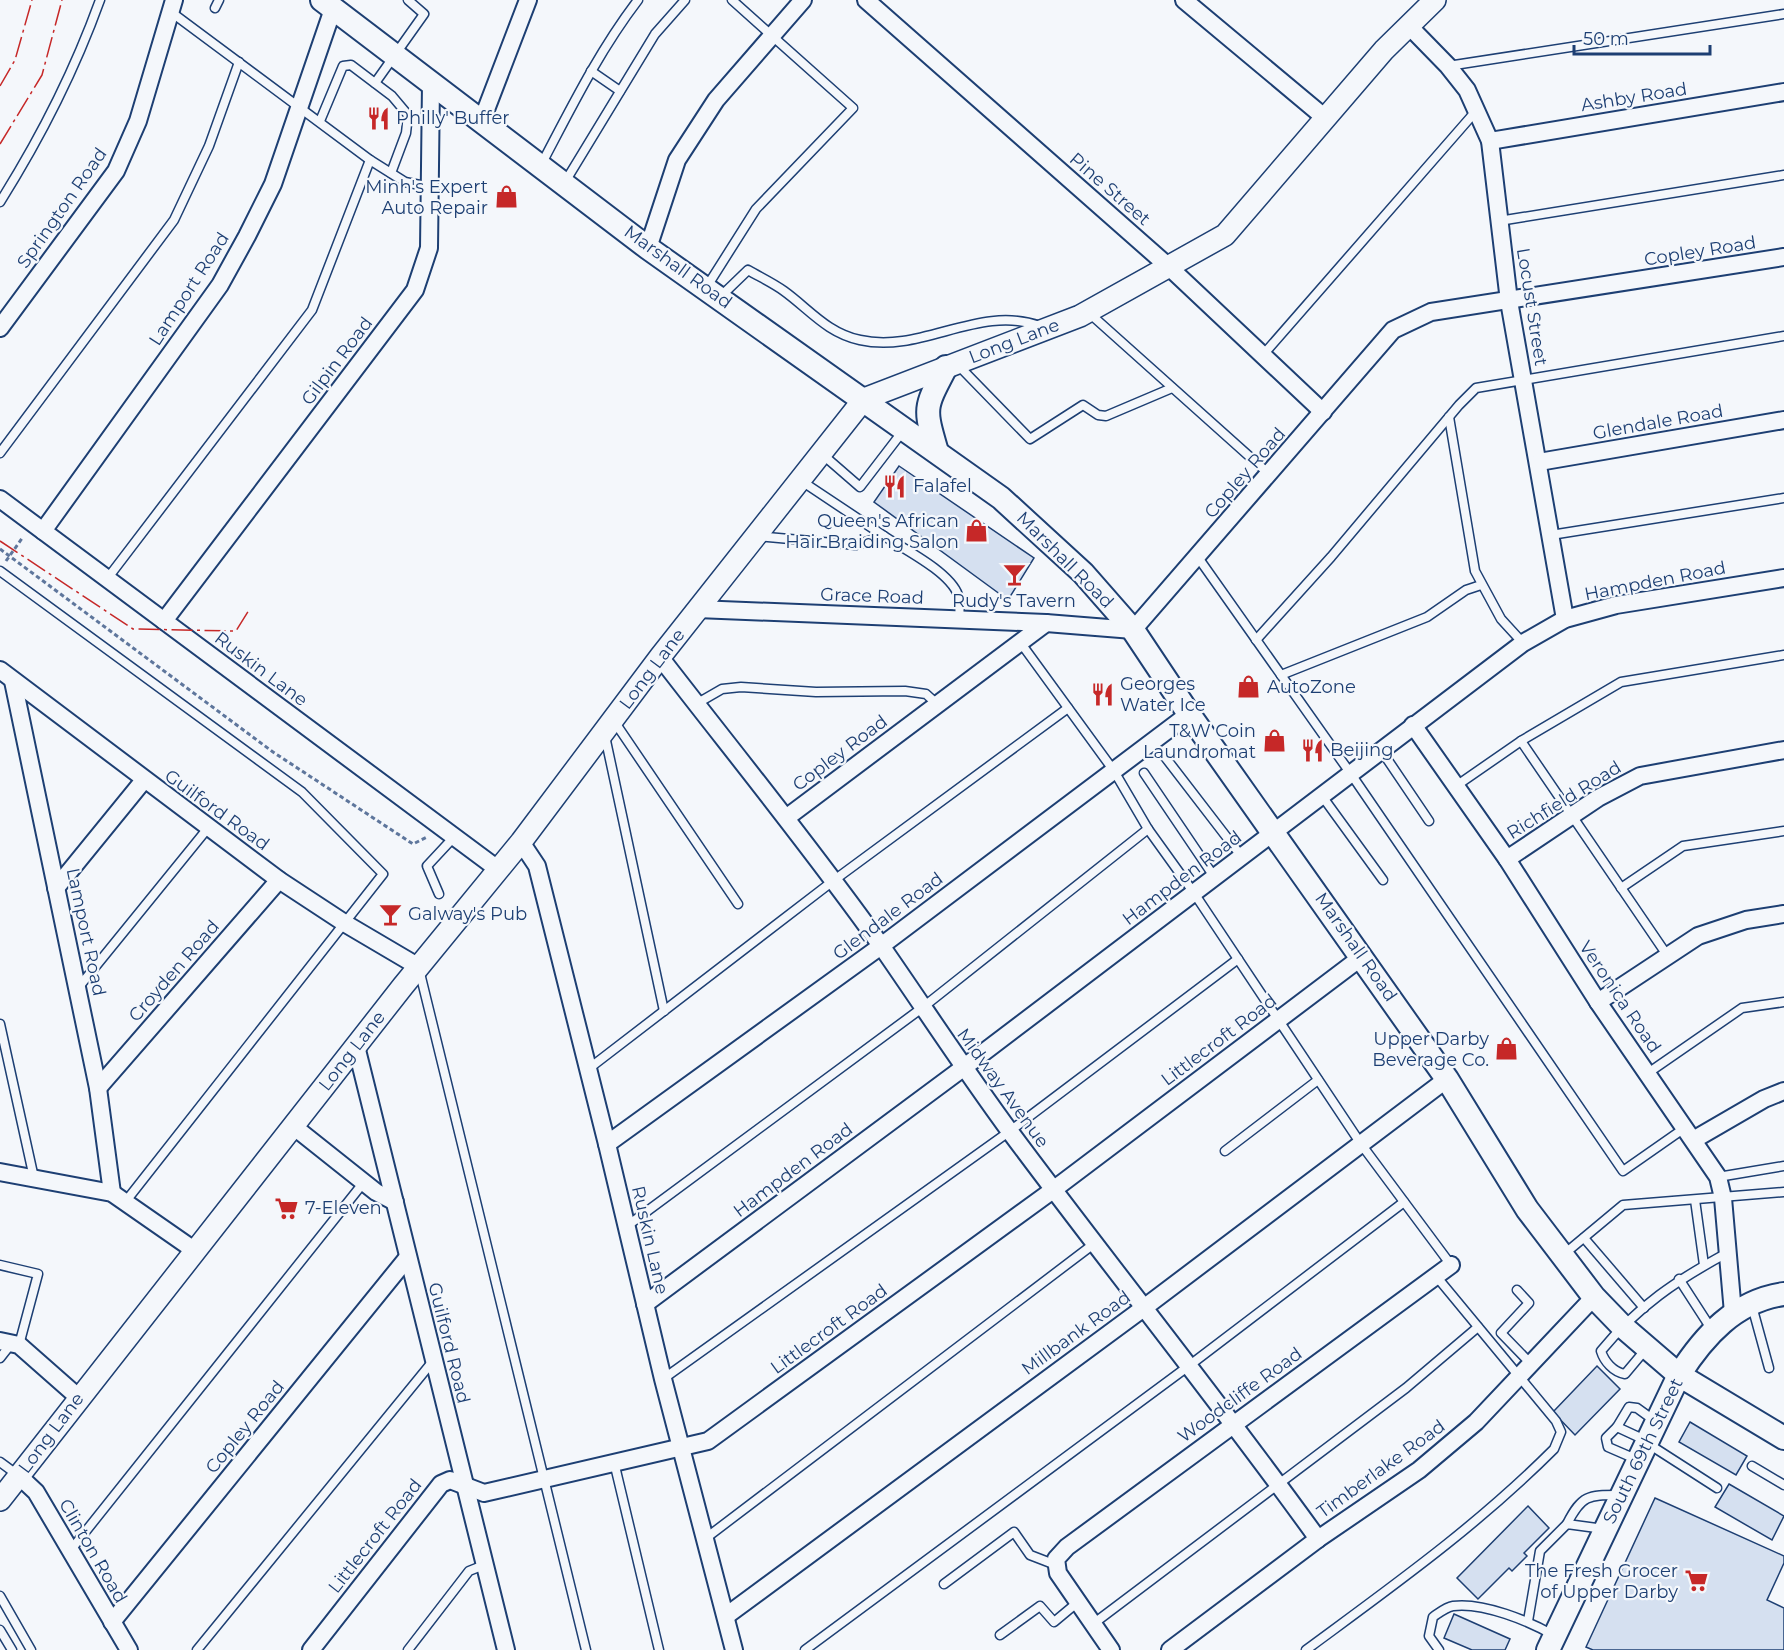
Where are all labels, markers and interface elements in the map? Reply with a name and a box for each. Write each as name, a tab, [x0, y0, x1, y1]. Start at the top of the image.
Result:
scale bar	[1574, 18, 1710, 56]
text: 50 m	[1583, 28, 1629, 50]
street label: Ashby Road	[1579, 78, 1689, 116]
restaurant icon: Philly' Buffer	[365, 105, 391, 131]
place label: Philly' Buffer	[396, 107, 510, 129]
street label: Springton Road	[12, 144, 112, 272]
street label: Pine Street	[1065, 148, 1155, 230]
place label: Minh's Expert Auto Repair	[365, 176, 488, 219]
shop icon: Minh's Expert Auto Repair	[493, 184, 519, 210]
street label: Marshall Road	[620, 220, 736, 314]
street label: Lamport Road	[144, 228, 234, 350]
street label: Copley Road	[1642, 231, 1758, 271]
street label: Locust Street	[1512, 246, 1552, 368]
street label: Gilpin Road	[297, 313, 377, 409]
street label: Long Lane	[966, 314, 1063, 368]
street label: Glendale Road	[1591, 400, 1725, 444]
street label: Copley Road	[1200, 423, 1290, 523]
restaurant icon: Falafel	[882, 473, 908, 499]
place label: Falafel	[913, 475, 972, 497]
street label: Marshall Road	[1012, 507, 1118, 613]
place label: Queen's African Hair Braiding Salon	[785, 510, 959, 553]
shop icon: Queen's African Hair Braiding Salon	[964, 518, 990, 544]
street label: Hampden Road	[1582, 557, 1728, 605]
bar icon: Rudy's Tavern	[1001, 562, 1027, 588]
street label: Grace Road	[820, 583, 924, 609]
place label: Rudy's Tavern	[952, 590, 1076, 612]
street label: Long Lane	[615, 624, 690, 714]
street label: Ruskin Lane	[210, 627, 312, 711]
place label: Georges Water Ice	[1120, 673, 1206, 716]
shop icon: AutoZone	[1236, 674, 1262, 700]
place label: AutoZone	[1267, 676, 1356, 698]
restaurant icon: Georges Water Ice	[1089, 681, 1115, 707]
street label: Copley Road	[788, 710, 892, 796]
place label: T&W Coin Laundromat	[1143, 720, 1256, 763]
shop icon: T&W Coin Laundromat	[1261, 728, 1287, 754]
restaurant icon: Beijing	[1299, 737, 1325, 763]
place label: Beijing	[1330, 739, 1394, 761]
street label: Richfield Road	[1503, 756, 1625, 844]
street label: Guilford Road	[160, 765, 274, 855]
street label: Hampden Road	[1118, 826, 1246, 930]
street label: Lamport Road	[62, 866, 110, 998]
street label: Glendale Road	[829, 867, 947, 965]
street label: Marshall Road	[1310, 888, 1402, 1006]
bar icon: Galway's Pub	[377, 901, 403, 927]
place label: Galway's Pub	[408, 903, 527, 925]
street label: Croyden Road	[124, 916, 224, 1026]
street label: Veronica Road	[1574, 937, 1666, 1057]
street label: Littlecroft Road	[1157, 989, 1281, 1091]
street label: Long Lane	[314, 1007, 390, 1095]
street label: Midway Avenue	[952, 1024, 1054, 1152]
place label: Upper Darby Beverage Co.	[1372, 1028, 1489, 1071]
shop icon: Upper Darby Beverage Co.	[1494, 1036, 1520, 1062]
street label: Hampden Road	[729, 1118, 857, 1222]
street label: Ruskin Lane	[627, 1184, 673, 1296]
supermarket icon: 7-Eleven	[274, 1195, 300, 1221]
place label: 7-Eleven	[305, 1197, 382, 1219]
street label: Littlecroft Road	[766, 1279, 892, 1379]
street label: Guilford Road	[423, 1280, 475, 1406]
street label: Millbank Road	[1017, 1286, 1135, 1380]
street label: Woodcliffe Road	[1174, 1343, 1306, 1447]
street label: South 69th Street	[1598, 1375, 1688, 1527]
street label: Copley Road	[201, 1376, 289, 1478]
street label: Long Lane	[14, 1388, 89, 1478]
street label: Timberlake Road	[1313, 1415, 1449, 1523]
street label: Littlecroft Road	[324, 1474, 426, 1598]
street label: Clinton Road	[54, 1495, 132, 1607]
place label: The Fresh Grocer of Upper Darby	[1525, 1560, 1678, 1603]
supermarket icon: The Fresh Grocer of Upper Darby	[1683, 1568, 1709, 1594]

